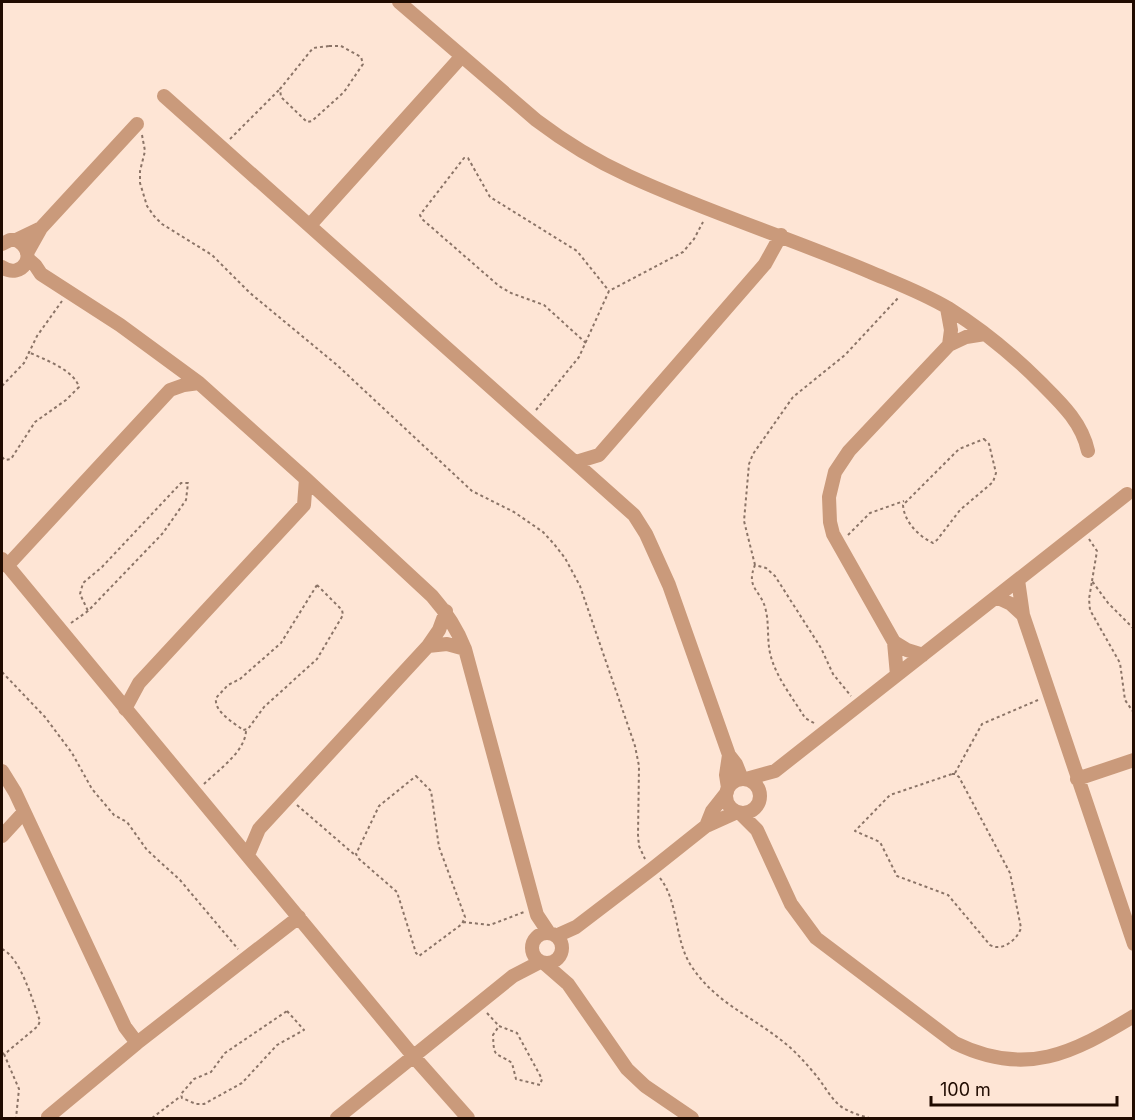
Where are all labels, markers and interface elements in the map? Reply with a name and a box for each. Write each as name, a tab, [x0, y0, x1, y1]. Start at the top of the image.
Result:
scale bar	[931, 1069, 1117, 1107]
text: 100 m	[940, 1079, 991, 1100]

